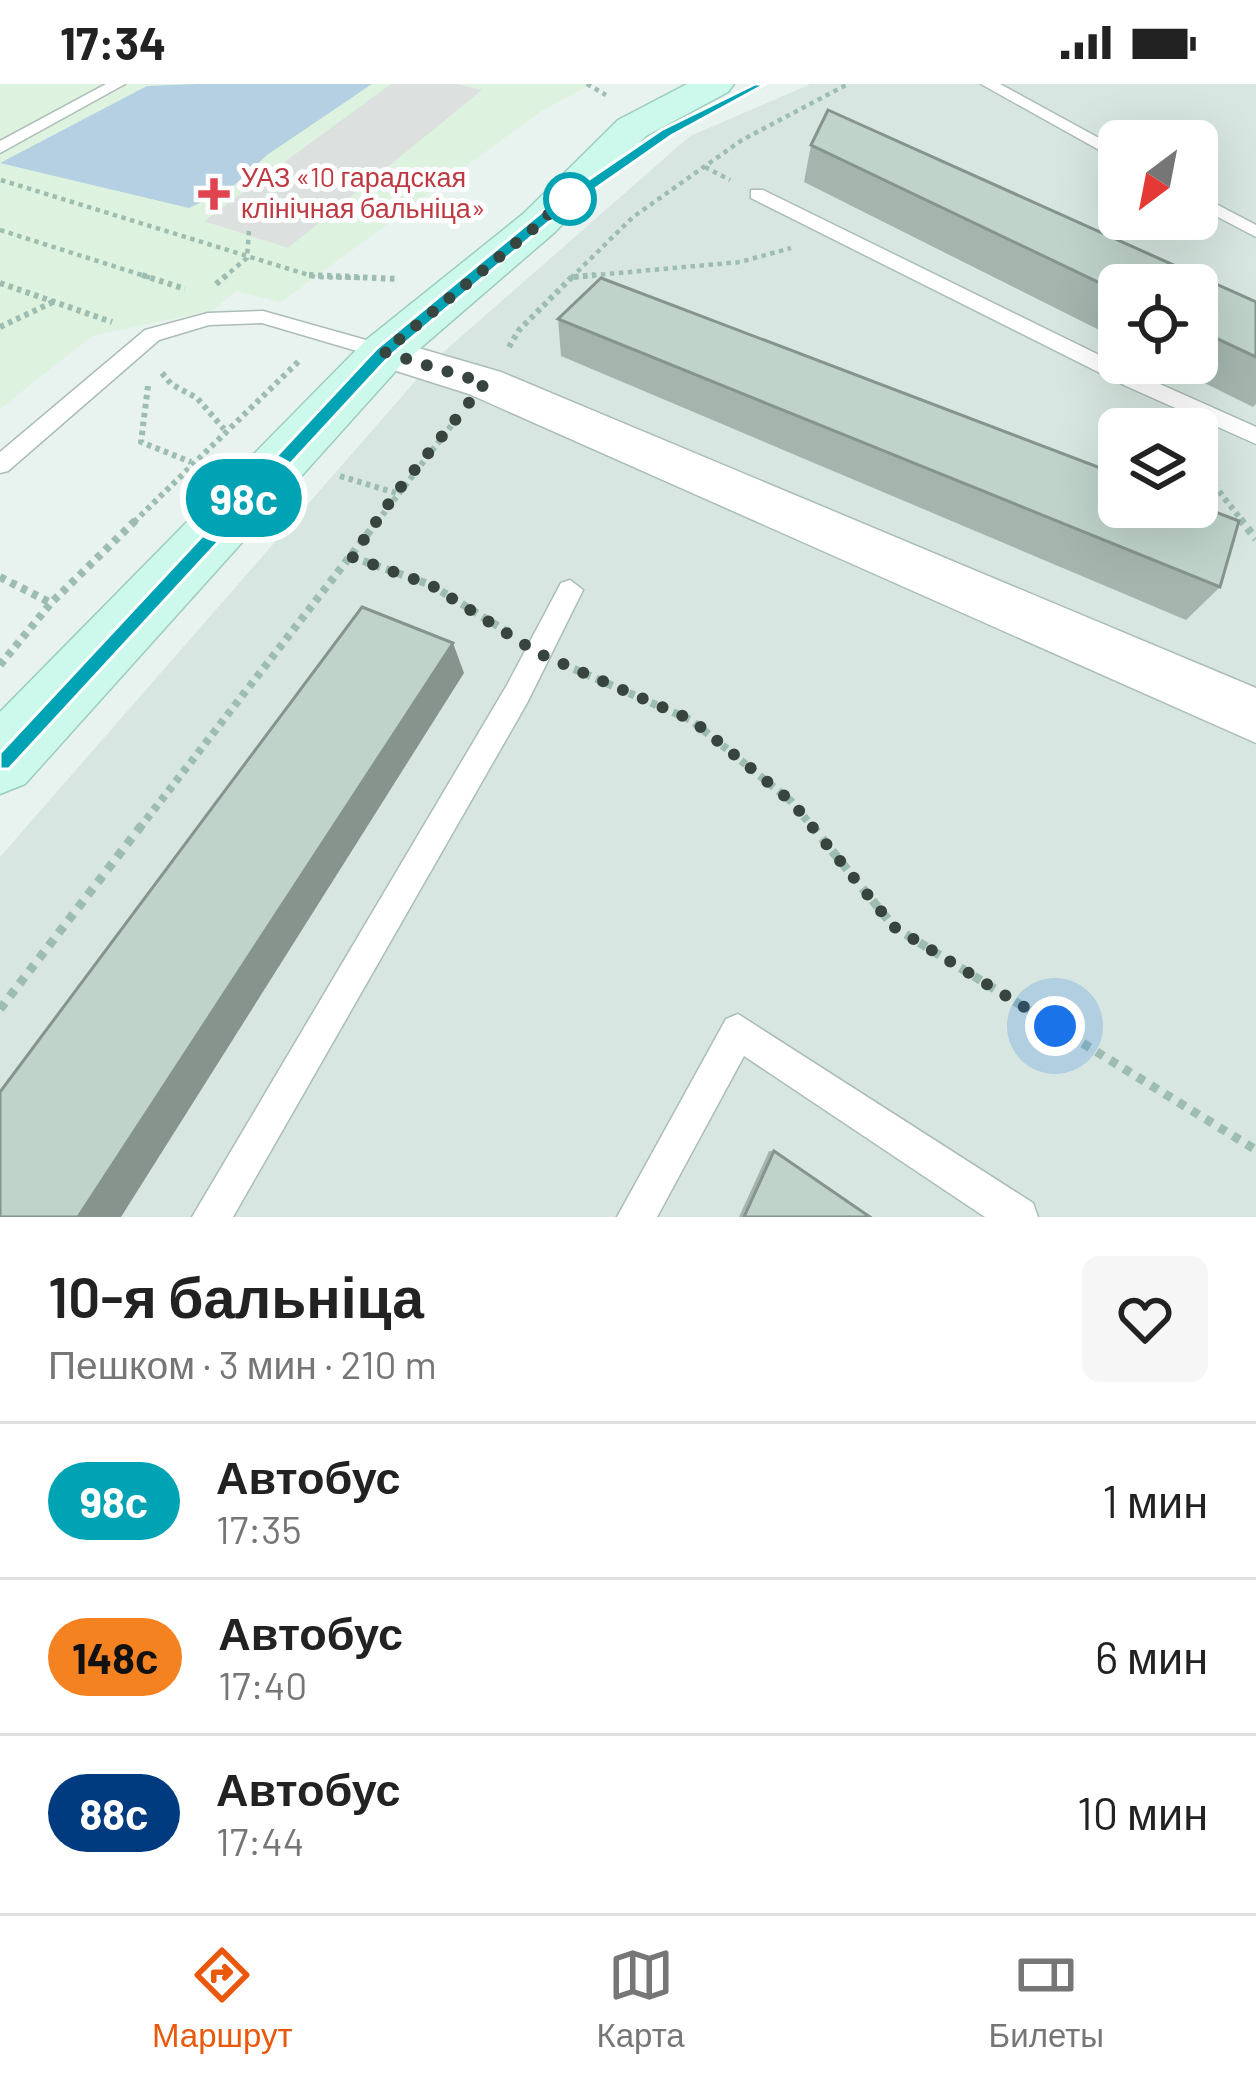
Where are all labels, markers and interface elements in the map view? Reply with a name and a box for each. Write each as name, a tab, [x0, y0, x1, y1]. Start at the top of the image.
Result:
text: 17:34	[60, 15, 166, 69]
north arrow	[1098, 120, 1218, 240]
map controls	[1098, 120, 1218, 528]
place label: УАЗ «10 гарадская клінічная бальніца»	[241, 160, 485, 224]
unlabelled marker	[545, 174, 595, 224]
marker: УАЗ «10 гарадская клінічная бальніца»	[198, 178, 230, 210]
button: locate	[1098, 264, 1218, 384]
button: layers	[1098, 408, 1218, 528]
line badge: 98с	[175, 459, 313, 537]
text: 98с	[210, 473, 278, 523]
your location	[1025, 996, 1085, 1056]
button: heart	[1082, 1256, 1208, 1382]
text: 10-я бальніца	[48, 1261, 424, 1329]
text: Пешком · 3 мин · 210 m	[48, 1340, 437, 1387]
text: Автобус	[216, 1449, 401, 1503]
text: 1 мин	[1102, 1473, 1208, 1527]
text: 98с	[80, 1476, 148, 1526]
text: 17:35	[216, 1505, 301, 1552]
text: Автобус	[218, 1605, 403, 1659]
text: 6 мин	[1095, 1629, 1208, 1683]
text: 148с	[72, 1632, 158, 1682]
text: 17:40	[218, 1661, 307, 1708]
text: Автобус	[216, 1761, 401, 1815]
text: 10 мин	[1077, 1785, 1208, 1839]
text: 88с	[80, 1788, 148, 1838]
text: 17:44	[216, 1817, 304, 1864]
tab: Маршрут	[152, 1942, 293, 2055]
tab: Карта	[596, 1942, 685, 2055]
tab: Билеты	[989, 1942, 1104, 2055]

